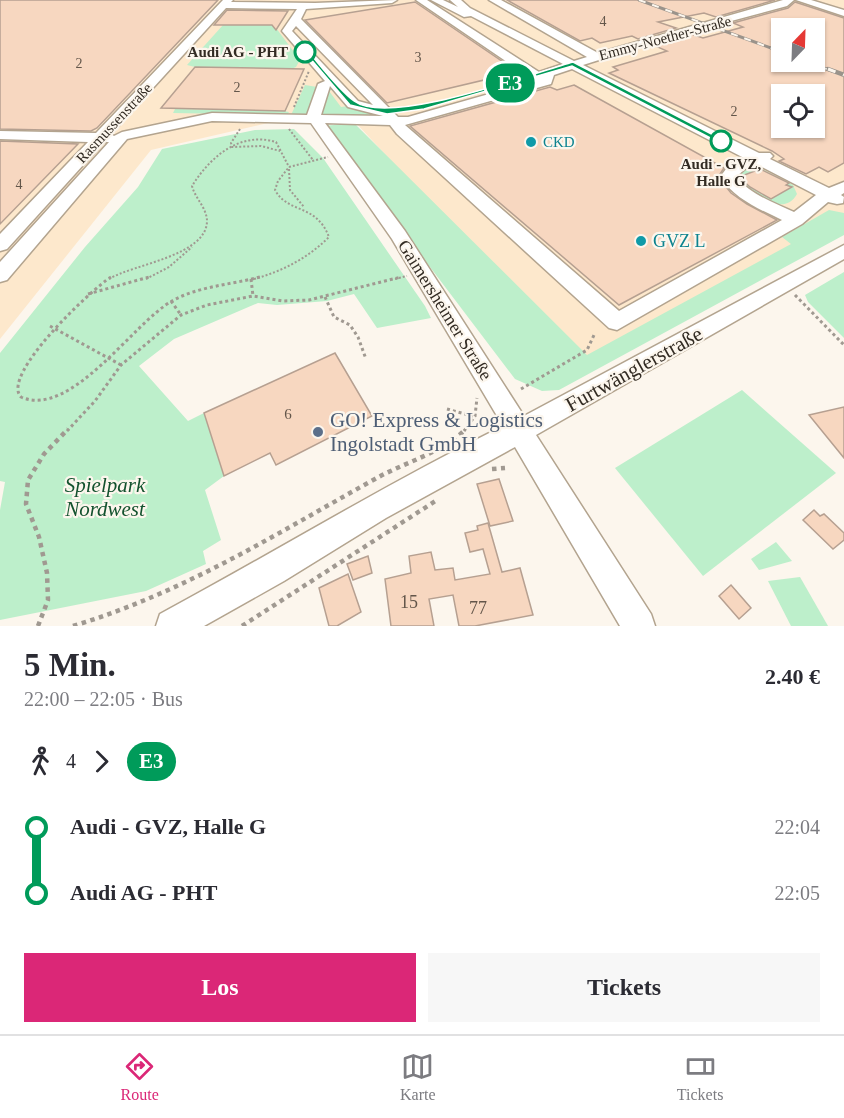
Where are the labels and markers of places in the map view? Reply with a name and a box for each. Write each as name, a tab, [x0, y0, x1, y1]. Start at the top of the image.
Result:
marker: Audi AG - PHT	[294, 41, 316, 63]
place label: Audi AG - PHT	[188, 44, 288, 60]
marker: Audi - GVZ, Halle G	[710, 130, 732, 152]
place label: CKD	[543, 134, 575, 150]
marker: CKD	[524, 135, 538, 149]
place label: Audi - GVZ, Halle G	[681, 156, 761, 189]
place label: GVZ L	[653, 231, 706, 251]
marker: GVZ L	[634, 234, 648, 248]
place label: GO! Express & Logistics Ingolstadt GmbH	[330, 408, 543, 456]
marker: GO! Express & Logistics Ingolstadt GmbH	[311, 425, 325, 439]

